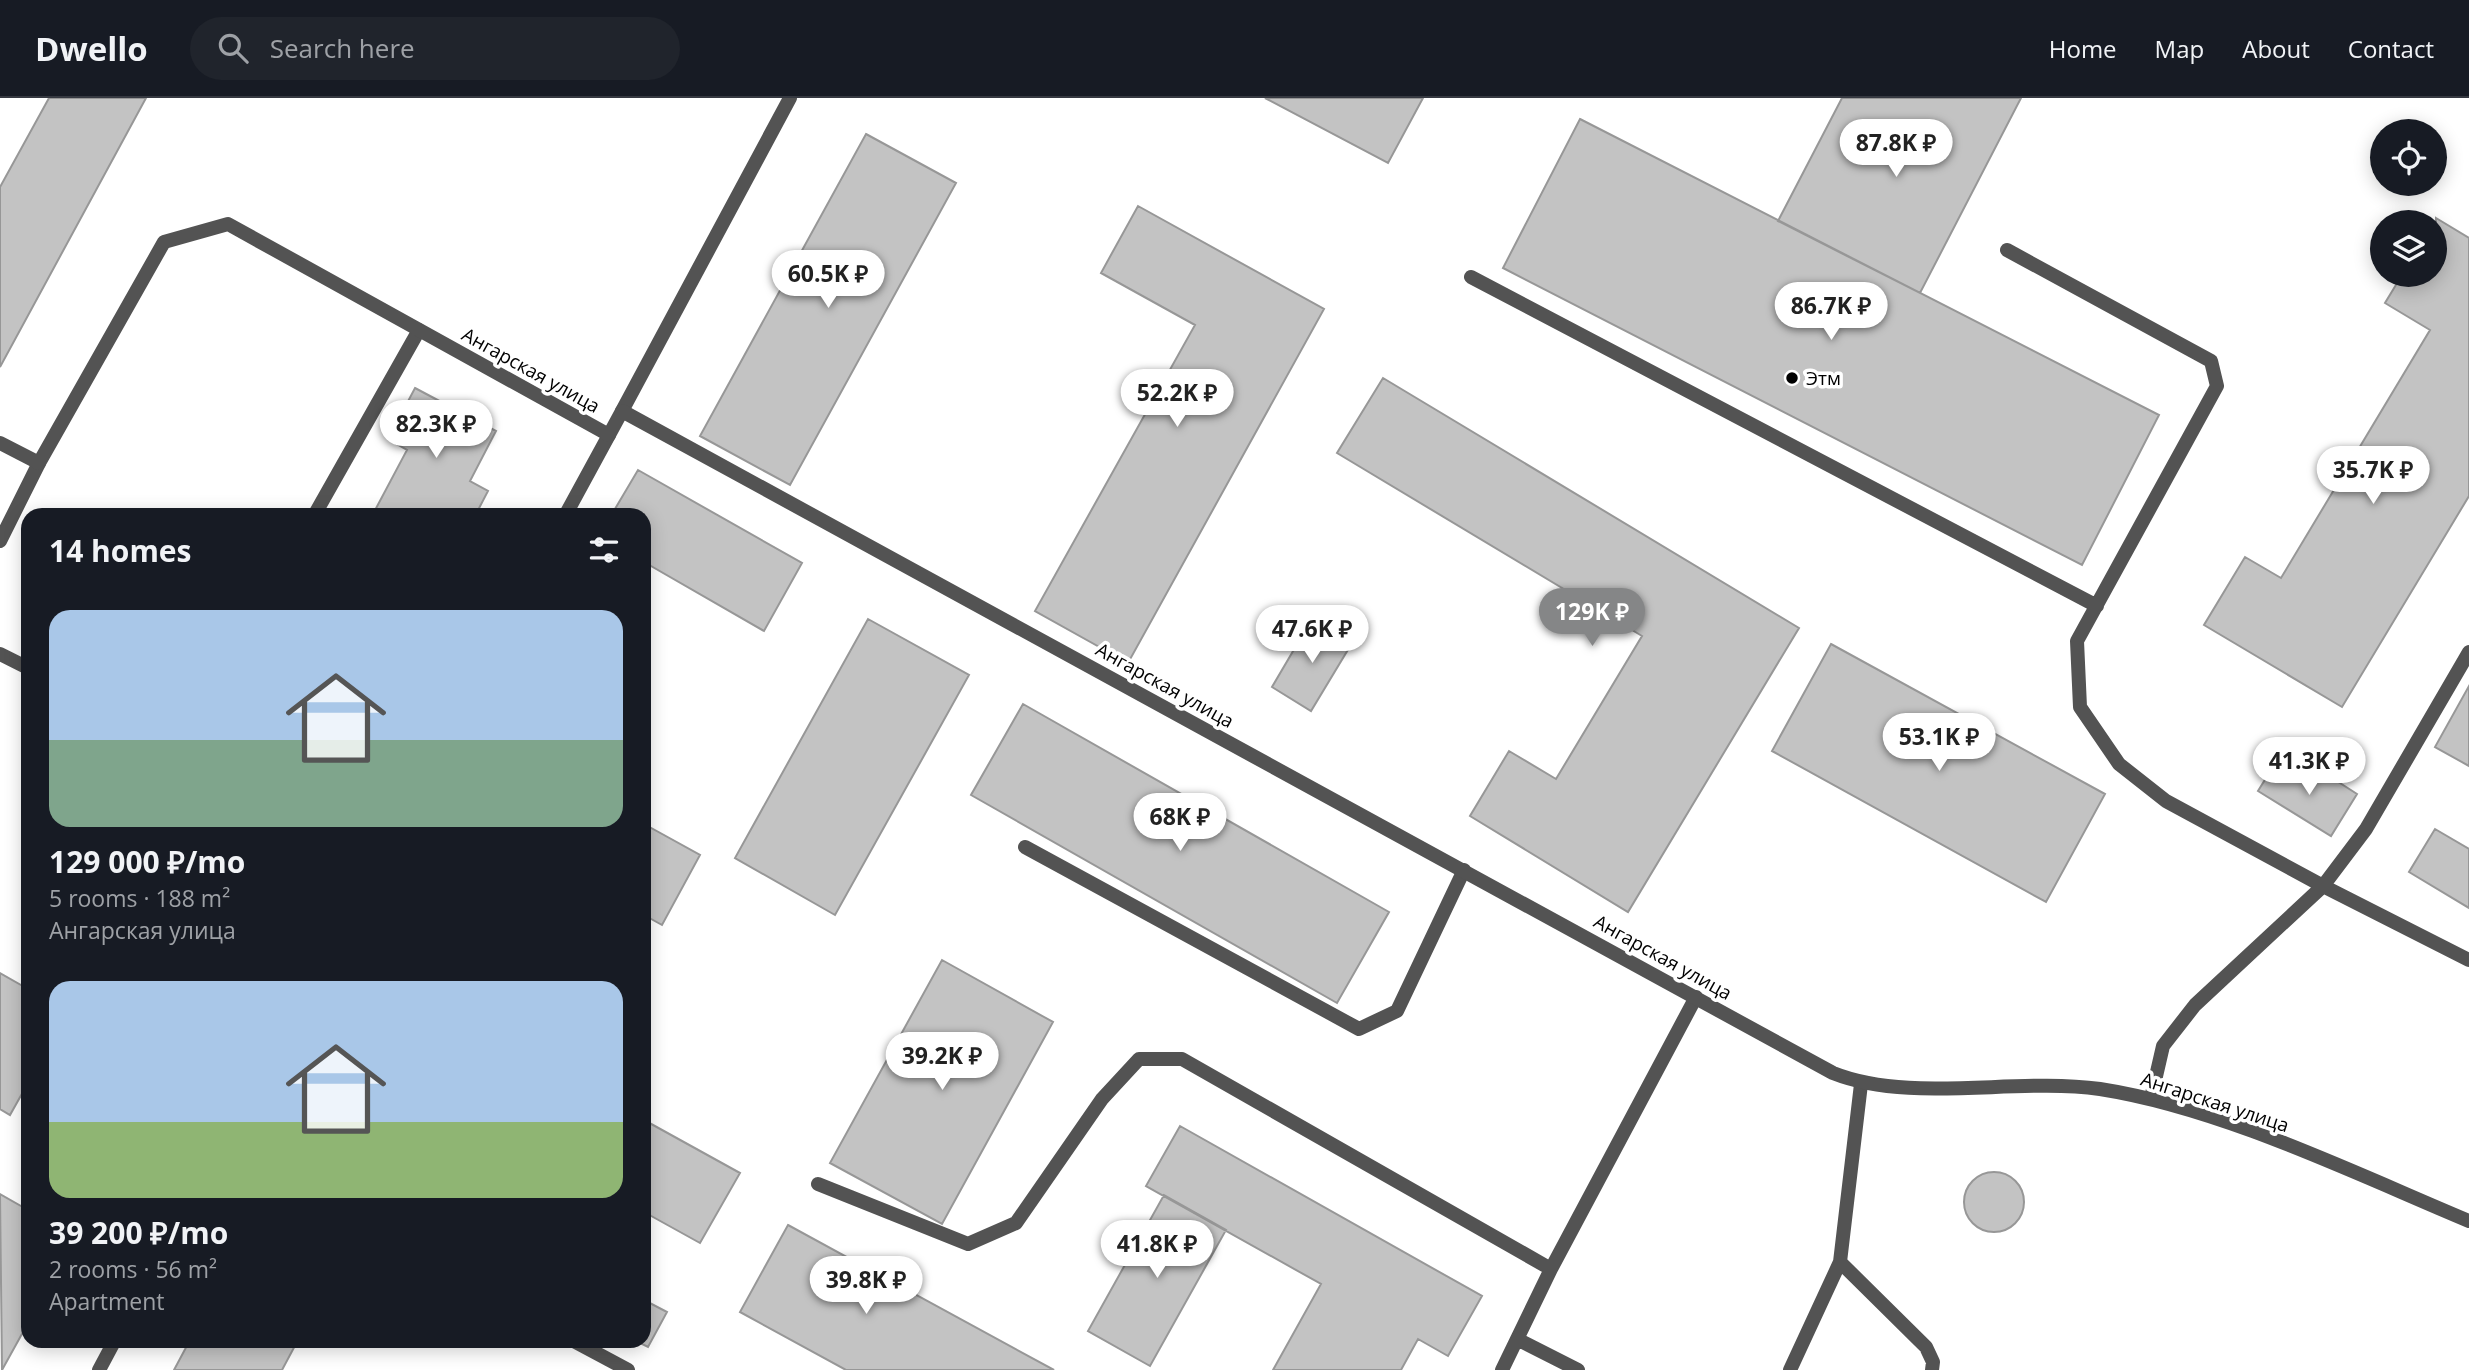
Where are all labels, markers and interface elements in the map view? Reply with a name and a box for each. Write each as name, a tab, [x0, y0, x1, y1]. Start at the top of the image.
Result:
search box	[190, 17, 680, 80]
text: Dwello	[35, 26, 148, 71]
icon: search	[214, 29, 252, 67]
text: Search here	[270, 30, 415, 66]
text: Home	[2049, 32, 2117, 65]
text: Map	[2155, 32, 2204, 65]
text: About	[2242, 32, 2310, 65]
text: Contact	[2348, 32, 2434, 65]
map controls	[2370, 119, 2447, 287]
button: locate	[2370, 119, 2447, 196]
pin: 87.8K ₽	[1831, 120, 1961, 179]
text: 87.8K ₽	[1856, 126, 1936, 158]
button: layers	[2370, 210, 2447, 287]
pin: 60.5K ₽	[763, 250, 893, 310]
text: 60.5K ₽	[788, 257, 868, 289]
pin: 86.7K ₽	[1766, 282, 1896, 342]
text: 86.7K ₽	[1791, 289, 1871, 321]
street label: Ангарская улица	[457, 321, 605, 419]
place label: Этм	[1806, 365, 1841, 391]
pin: 52.2K ₽	[1112, 370, 1242, 429]
marker: Этм	[1784, 370, 1800, 386]
text: 52.2K ₽	[1137, 376, 1217, 408]
pin: 82.3K ₽	[371, 400, 501, 460]
text: 82.3K ₽	[396, 407, 476, 439]
pin: 35.7K ₽	[2308, 446, 2438, 506]
text: 35.7K ₽	[2333, 453, 2413, 485]
text: 14 homes	[49, 530, 192, 571]
icon: filters	[585, 531, 623, 569]
pin: 129K ₽	[1535, 588, 1649, 648]
text: 129K ₽	[1555, 595, 1629, 627]
pin: 47.6K ₽	[1247, 606, 1377, 665]
text: 47.6K ₽	[1272, 612, 1352, 644]
street label: Ангарская улица	[1091, 636, 1239, 734]
icon: home	[273, 655, 399, 781]
pin: 53.1K ₽	[1874, 714, 2004, 773]
text: 53.1K ₽	[1899, 720, 1979, 752]
pin: 41.3K ₽	[2244, 738, 2374, 797]
text: 41.3K ₽	[2269, 744, 2349, 776]
pin: 68K ₽	[1131, 794, 1229, 853]
text: 68K ₽	[1150, 800, 1210, 832]
text: 129 000 ₽/mo	[49, 841, 245, 882]
text: 5 rooms · 188 m²	[49, 882, 230, 914]
street label: Ангарская улица	[1589, 908, 1737, 1006]
text: Ангарская улица	[49, 914, 236, 946]
icon: home	[273, 1026, 399, 1152]
pin: 39.2K ₽	[877, 1032, 1007, 1092]
text: 39.2K ₽	[902, 1039, 982, 1071]
street label: Ангарская улица	[2138, 1066, 2292, 1138]
text: 39 200 ₽/mo	[49, 1212, 228, 1253]
pin: 41.8K ₽	[1092, 1220, 1222, 1280]
text: 41.8K ₽	[1117, 1227, 1197, 1259]
text: 2 rooms · 56 m²	[49, 1253, 217, 1285]
pin: 39.8K ₽	[801, 1256, 931, 1316]
text: 39.8K ₽	[826, 1263, 906, 1295]
text: Apartment	[49, 1285, 165, 1317]

